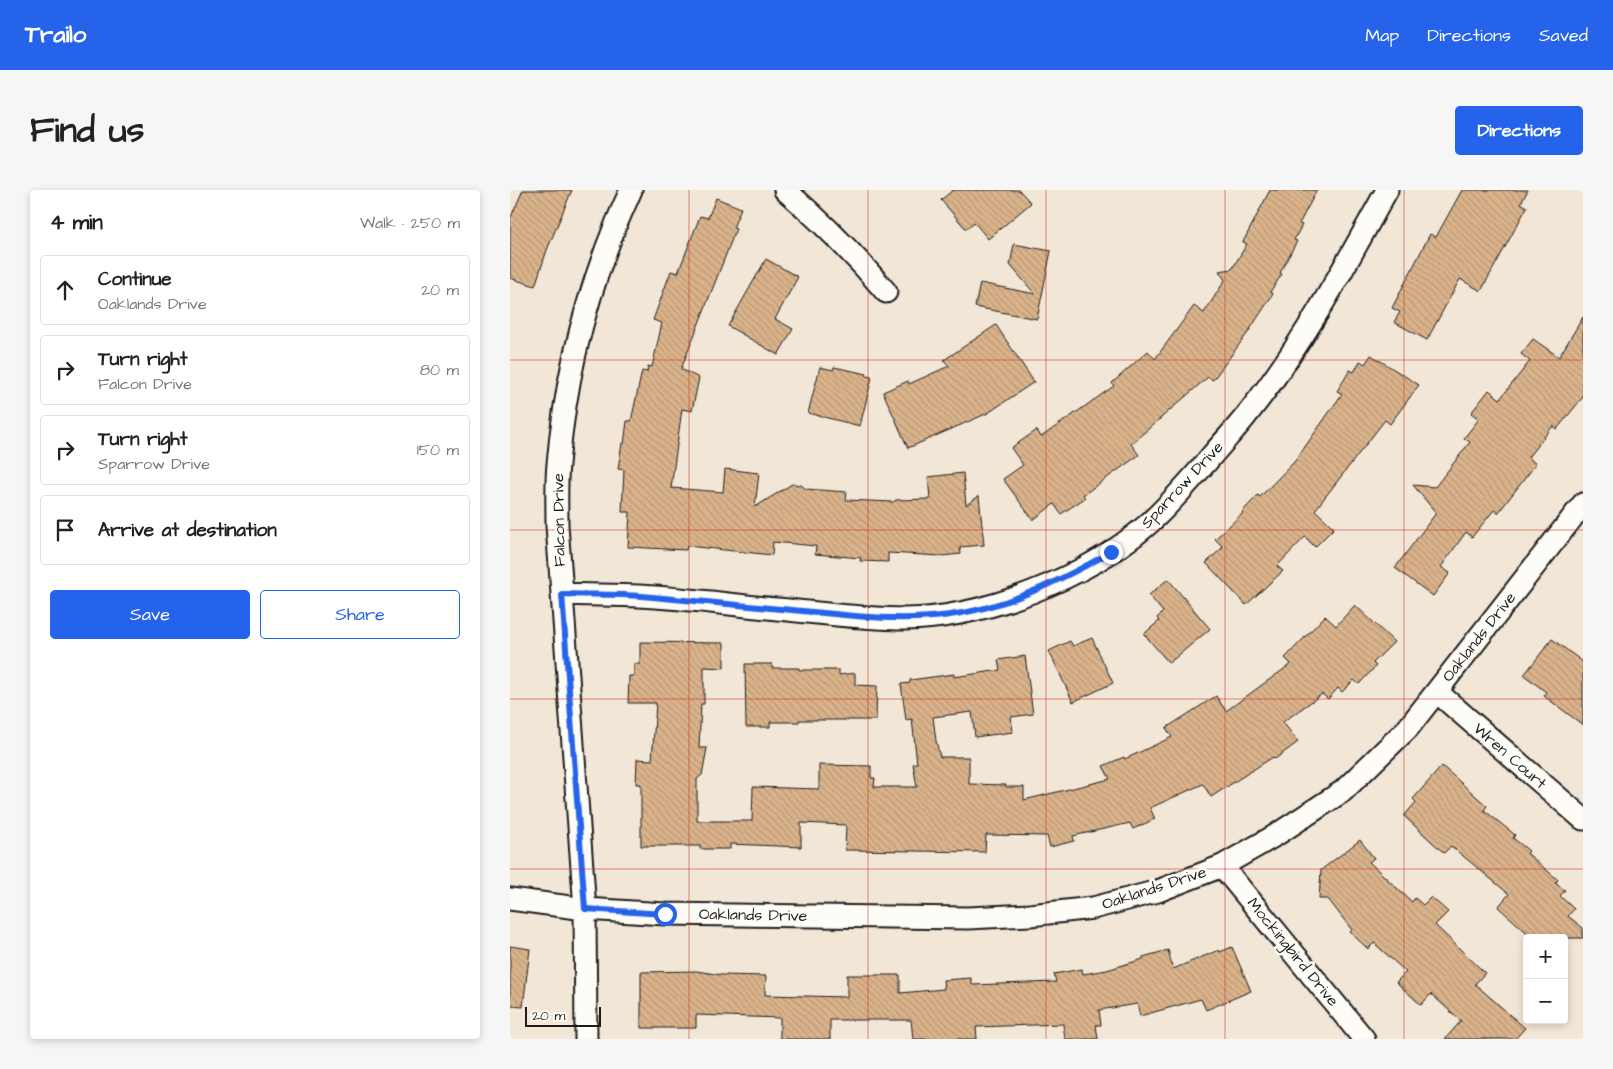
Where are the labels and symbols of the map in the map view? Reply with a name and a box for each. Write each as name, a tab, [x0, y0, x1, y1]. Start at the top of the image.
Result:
street label: Sparrow Drive	[1136, 436, 1228, 533]
street label: Falcon Drive	[547, 473, 571, 567]
route end	[1100, 541, 1123, 564]
street label: Oaklands Drive	[1437, 587, 1521, 687]
street label: Wren Court	[1469, 718, 1552, 794]
street label: Oaklands Drive	[1099, 861, 1209, 915]
street label: Mockingbird Drive	[1241, 893, 1344, 1012]
route start	[654, 903, 677, 926]
street label: Oaklands Drive	[699, 903, 808, 927]
scale bar	[525, 1004, 601, 1027]

